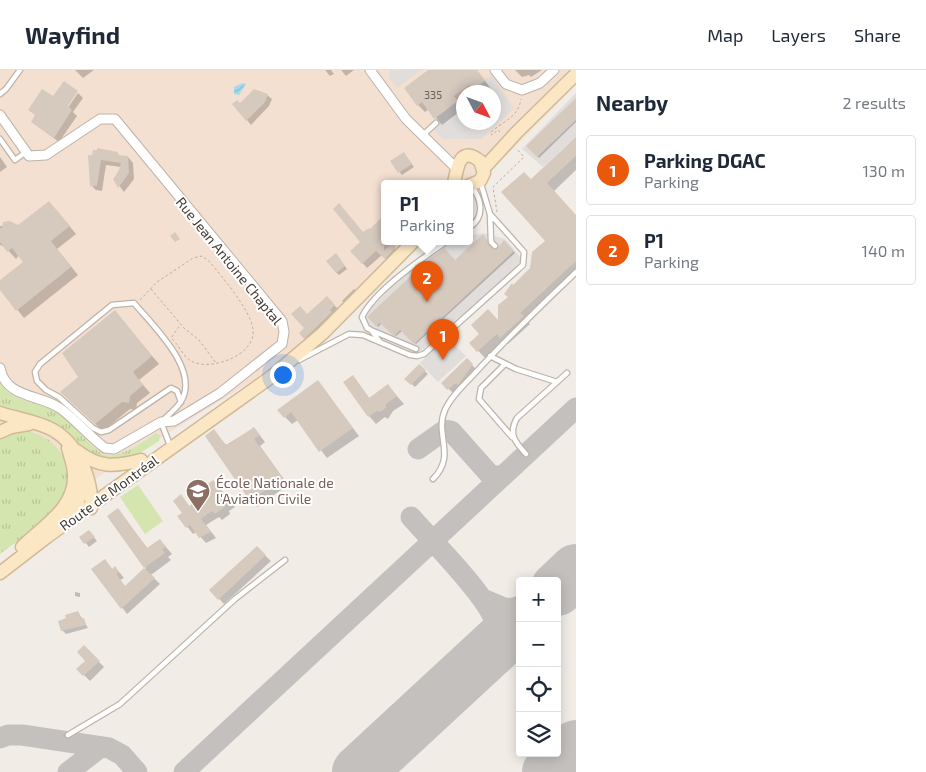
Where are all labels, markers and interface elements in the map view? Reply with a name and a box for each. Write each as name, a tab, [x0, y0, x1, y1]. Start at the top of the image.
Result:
text: Wayfind	[25, 20, 120, 49]
text: Map	[707, 24, 743, 46]
text: Layers	[771, 24, 826, 46]
text: Share	[854, 24, 901, 46]
north arrow	[456, 85, 501, 130]
house number: 335	[424, 88, 442, 101]
text: Nearby	[596, 90, 668, 115]
text: 2 results	[843, 93, 906, 112]
text: Parking DGAC	[644, 149, 766, 172]
text: 1	[610, 161, 616, 180]
text: 130 m	[863, 161, 905, 180]
text: Parking	[644, 172, 699, 191]
popup	[381, 180, 473, 245]
text: P1	[400, 192, 419, 215]
street label: Rue Jean Antoine Chaptal	[173, 193, 287, 329]
text: Parking	[400, 215, 454, 234]
text: P1	[644, 229, 664, 252]
text: 2	[608, 241, 618, 260]
text: 140 m	[862, 241, 905, 260]
text: Parking	[644, 252, 699, 271]
pin: 2	[411, 261, 443, 302]
pin: 1	[427, 319, 459, 360]
your location	[270, 362, 296, 388]
street label: Route de Montréal	[56, 451, 162, 534]
place label: École Nationale de l'Aviation Civile	[216, 474, 334, 507]
school or university icon: École Nationale de l'Aviation Civile	[185, 478, 211, 512]
map controls	[516, 577, 561, 757]
button: +	[516, 577, 561, 622]
button: −	[516, 622, 561, 667]
button: locate	[516, 667, 561, 712]
button: layers	[516, 712, 561, 757]

